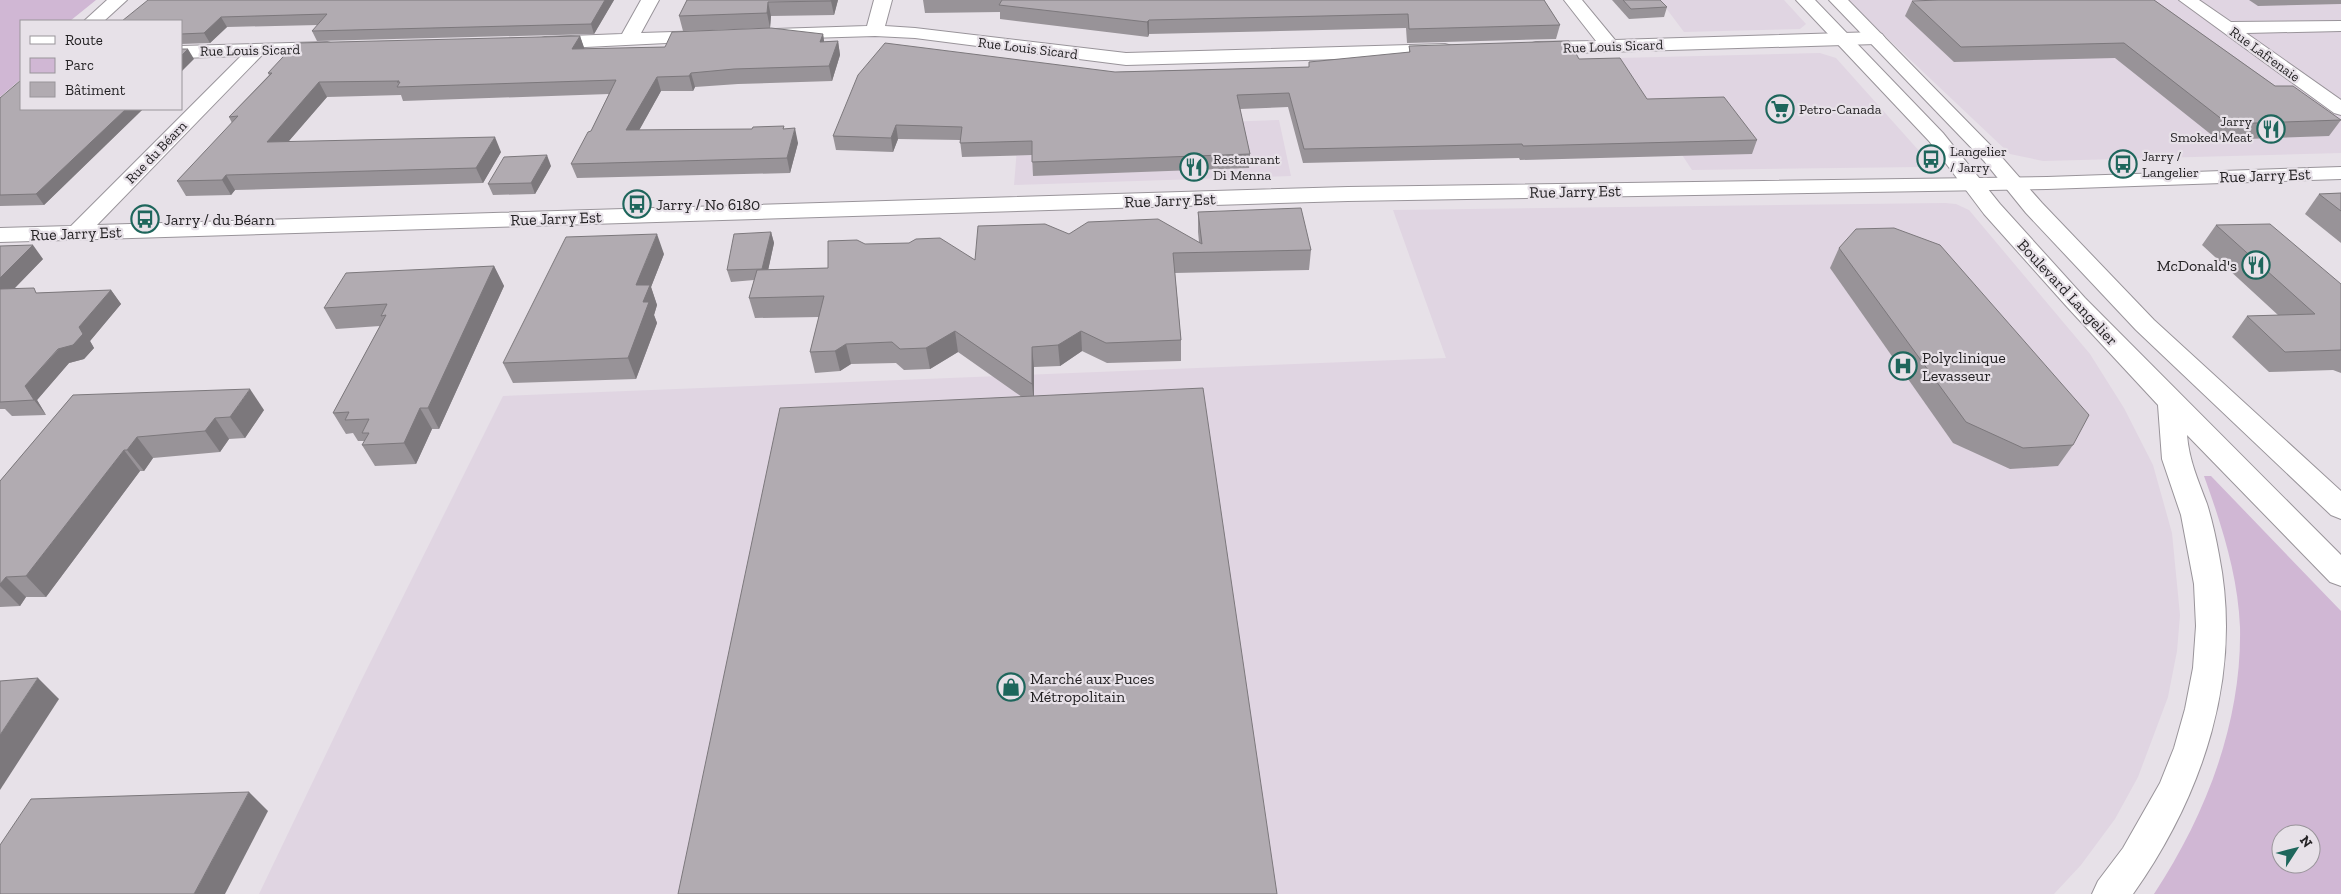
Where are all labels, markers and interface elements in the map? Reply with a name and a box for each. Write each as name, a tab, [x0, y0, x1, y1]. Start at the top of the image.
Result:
legend	[20, 20, 182, 110]
street label: Rue Lafrenaie	[2226, 23, 2304, 86]
text: Route	[65, 31, 103, 49]
street label: Rue Louis Sicard	[977, 34, 1079, 63]
street label: Rue Louis Sicard	[1563, 36, 1664, 57]
street label: Rue Louis Sicard	[200, 41, 301, 60]
text: Parc	[65, 56, 94, 74]
text: Bâtiment	[65, 81, 126, 99]
supermarket icon: Petro-Canada	[1765, 94, 1795, 124]
place label: Petro-Canada	[1799, 101, 1882, 118]
place label: Jarry Smoked Meat	[2170, 113, 2253, 146]
restaurant icon: Jarry Smoked Meat	[2256, 114, 2286, 144]
street label: Rue du Béarn	[122, 117, 190, 187]
place label: Langelier / Jarry	[1950, 143, 2007, 176]
bus stop icon: Langelier / Jarry	[1916, 144, 1946, 174]
place label: Jarry / Langelier	[2142, 148, 2199, 181]
bus stop icon: Jarry / Langelier	[2108, 149, 2138, 179]
place label: Restaurant Di Menna	[1213, 151, 1281, 184]
restaurant icon: Restaurant Di Menna	[1179, 152, 1209, 182]
street label: Rue Jarry Est	[2219, 164, 2311, 187]
street label: Rue Jarry Est	[1529, 181, 1621, 202]
bus stop icon: Jarry / No 6180	[622, 189, 652, 219]
street label: Rue Jarry Est	[1124, 189, 1216, 212]
place label: Jarry / No 6180	[656, 195, 760, 214]
bus stop icon: Jarry / du Béarn	[130, 204, 160, 234]
street label: Rue Jarry Est	[510, 207, 602, 230]
place label: Jarry / du Béarn	[164, 210, 276, 229]
street label: Rue Jarry Est	[30, 222, 122, 245]
street label: Boulevard Langelier	[2014, 235, 2122, 350]
restaurant icon: McDonald's	[2241, 250, 2271, 280]
place label: McDonald's	[2157, 256, 2237, 275]
place label: Polyclinique Levasseur	[1922, 348, 2006, 385]
hospital icon: Polyclinique Levasseur	[1888, 351, 1918, 381]
place label: Marché aux Puces Métropolitain	[1030, 669, 1155, 706]
shop icon: Marché aux Puces Métropolitain	[996, 672, 1026, 702]
north arrow	[2271, 824, 2321, 874]
text: N	[2296, 832, 2316, 851]

